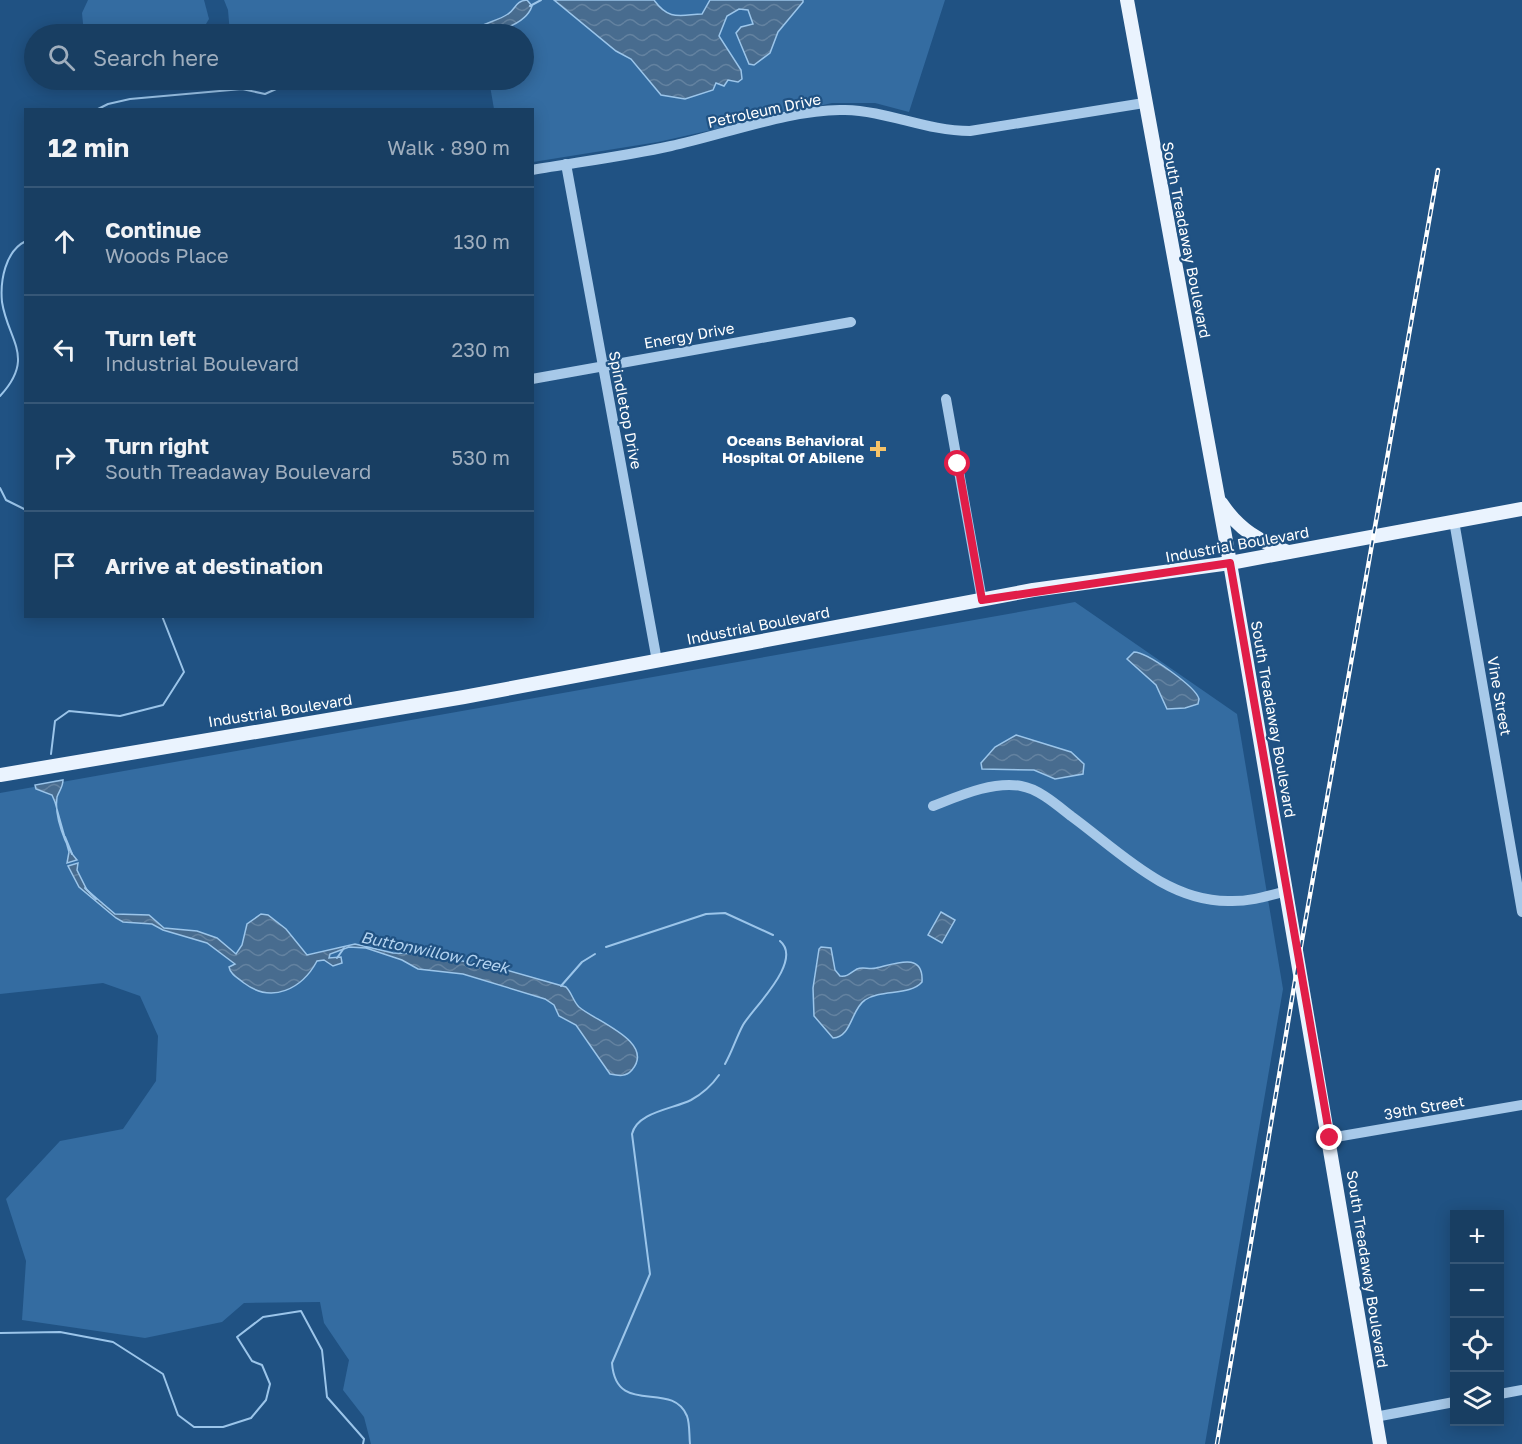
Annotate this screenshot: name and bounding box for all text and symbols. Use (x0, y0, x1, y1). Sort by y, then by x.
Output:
search box (24, 24, 534, 90)
icon: search (45, 41, 78, 74)
text: Search here (93, 44, 219, 71)
street label: Petroleum Drive (706, 89, 823, 131)
text: 12 min (48, 132, 129, 163)
text: Walk · 890 m (387, 135, 510, 159)
street label: South Treadaway Boulevard (1159, 140, 1215, 340)
text: Continue (105, 216, 201, 243)
icon: ahead (48, 225, 81, 258)
text: 130 m (454, 229, 510, 253)
text: Woods Place (105, 243, 229, 267)
street label: Energy Drive (642, 318, 736, 352)
text: Turn left (105, 324, 196, 351)
icon: left (48, 333, 81, 366)
text: 230 m (452, 337, 510, 361)
street label: Spindletop Drive (606, 349, 646, 471)
text: Industrial Boulevard (105, 351, 299, 375)
place label: Oceans Behavioral Hospital Of Abilene (722, 431, 864, 466)
text: Turn right (105, 432, 209, 459)
marker: Oceans Behavioral Hospital Of Abilene (869, 440, 887, 458)
icon: right (48, 441, 81, 474)
text: 530 m (452, 445, 510, 469)
route start (944, 450, 970, 476)
text: South Treadaway Boulevard (105, 459, 371, 483)
street label: Industrial Boulevard (1164, 522, 1310, 566)
icon: arrive (48, 549, 81, 582)
text: Arrive at destination (105, 552, 323, 579)
street label: Industrial Boulevard (685, 602, 831, 648)
street label: South Treadaway Boulevard (1248, 619, 1300, 819)
street label: Vine Street (1484, 655, 1516, 737)
street label: Industrial Boulevard (207, 690, 353, 730)
water label: Buttonwillow Creek (359, 927, 513, 978)
street label: 39th Street (1382, 1091, 1466, 1123)
route end (1316, 1124, 1342, 1150)
street label: South Treadaway Boulevard (1343, 1169, 1393, 1369)
map controls (1450, 1210, 1504, 1426)
button: + (1450, 1210, 1504, 1264)
button: − (1450, 1264, 1504, 1318)
button: locate (1450, 1318, 1504, 1372)
button: layers (1450, 1372, 1504, 1426)

